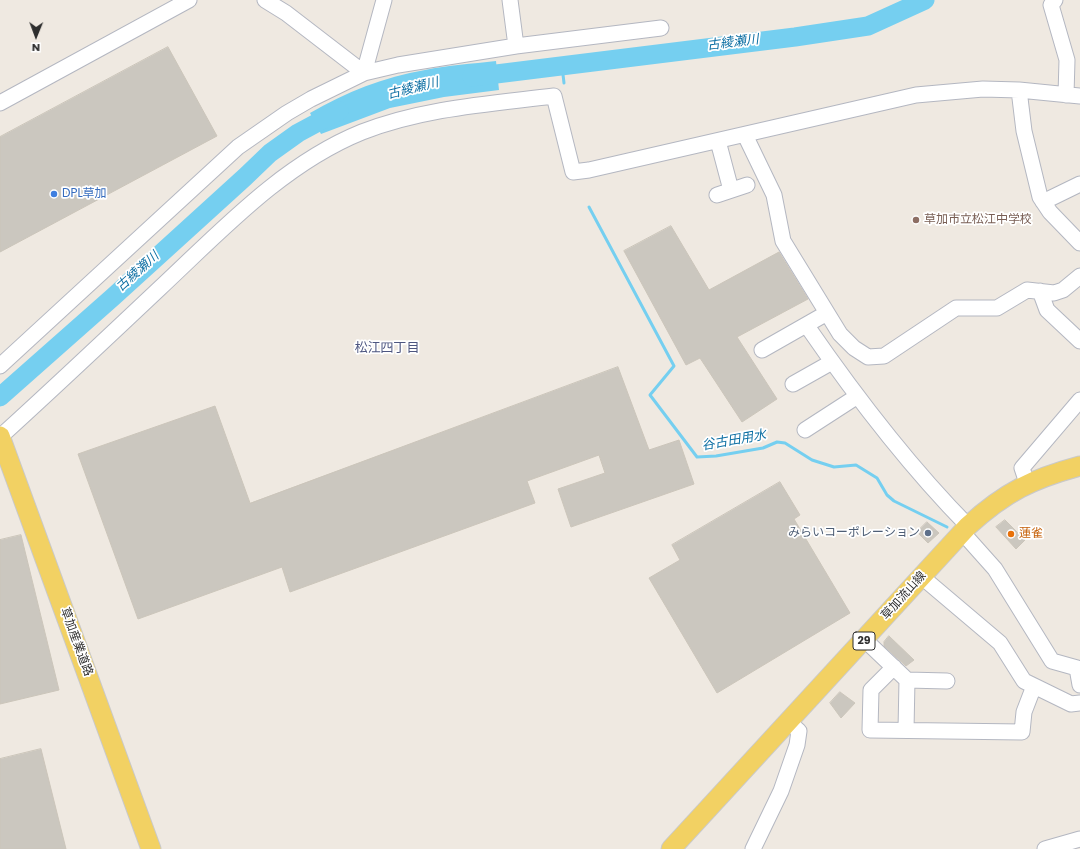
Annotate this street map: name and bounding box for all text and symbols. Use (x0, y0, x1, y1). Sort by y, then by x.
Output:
north arrow (16, 16, 56, 56)
water label: 古綾瀬川 (706, 32, 760, 54)
text: N (32, 40, 40, 56)
water label: 古綾瀬川 (386, 75, 440, 103)
place label: DPL草加 (62, 187, 107, 201)
marker: DPL草加 (49, 189, 59, 199)
place label: 草加市立松江中学校 (924, 213, 1032, 227)
marker: 草加市立松江中学校 (911, 215, 921, 225)
water label: 古綾瀬川 (113, 249, 163, 295)
district label: 松江四丁目 (355, 341, 419, 357)
water label: 谷古田用水 (701, 428, 767, 454)
place label: みらいコーポレーション (788, 526, 920, 540)
place label: 蓮雀 (1019, 527, 1043, 541)
marker: みらいコーポレーション (923, 528, 933, 538)
marker: 蓮雀 (1006, 529, 1016, 539)
street label: 草加流山線 (879, 569, 929, 623)
street label: 草加産業道路 (57, 606, 95, 678)
road number: 29 (853, 632, 875, 650)

